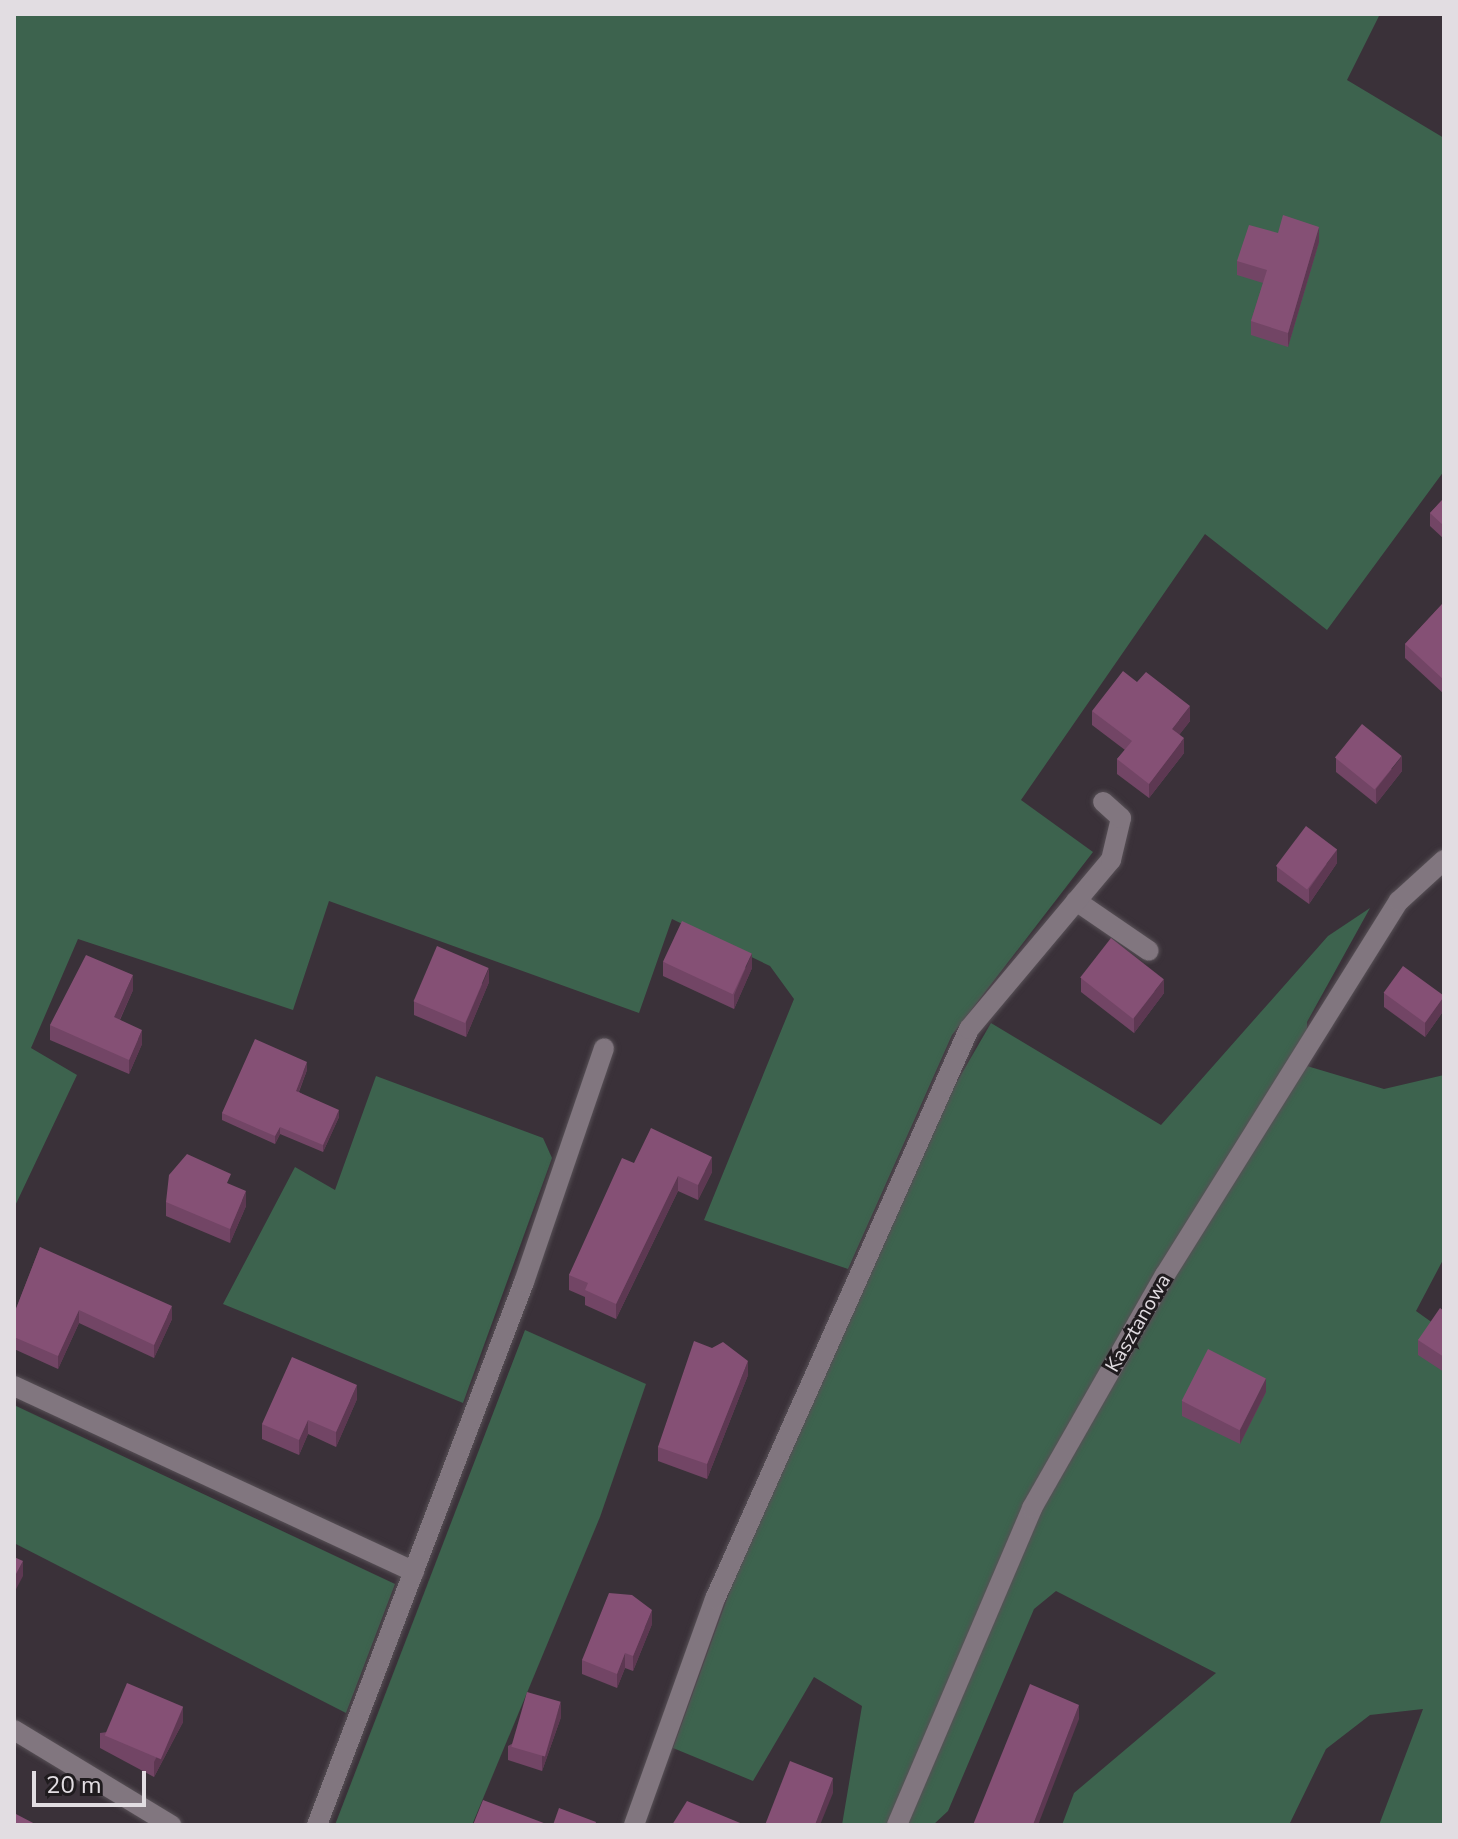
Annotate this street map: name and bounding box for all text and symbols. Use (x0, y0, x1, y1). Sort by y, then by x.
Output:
street label: Kasztanowa (1100, 1270, 1176, 1376)
scale bar (36, 1755, 150, 1805)
text: 20 m (46, 1769, 102, 1801)

